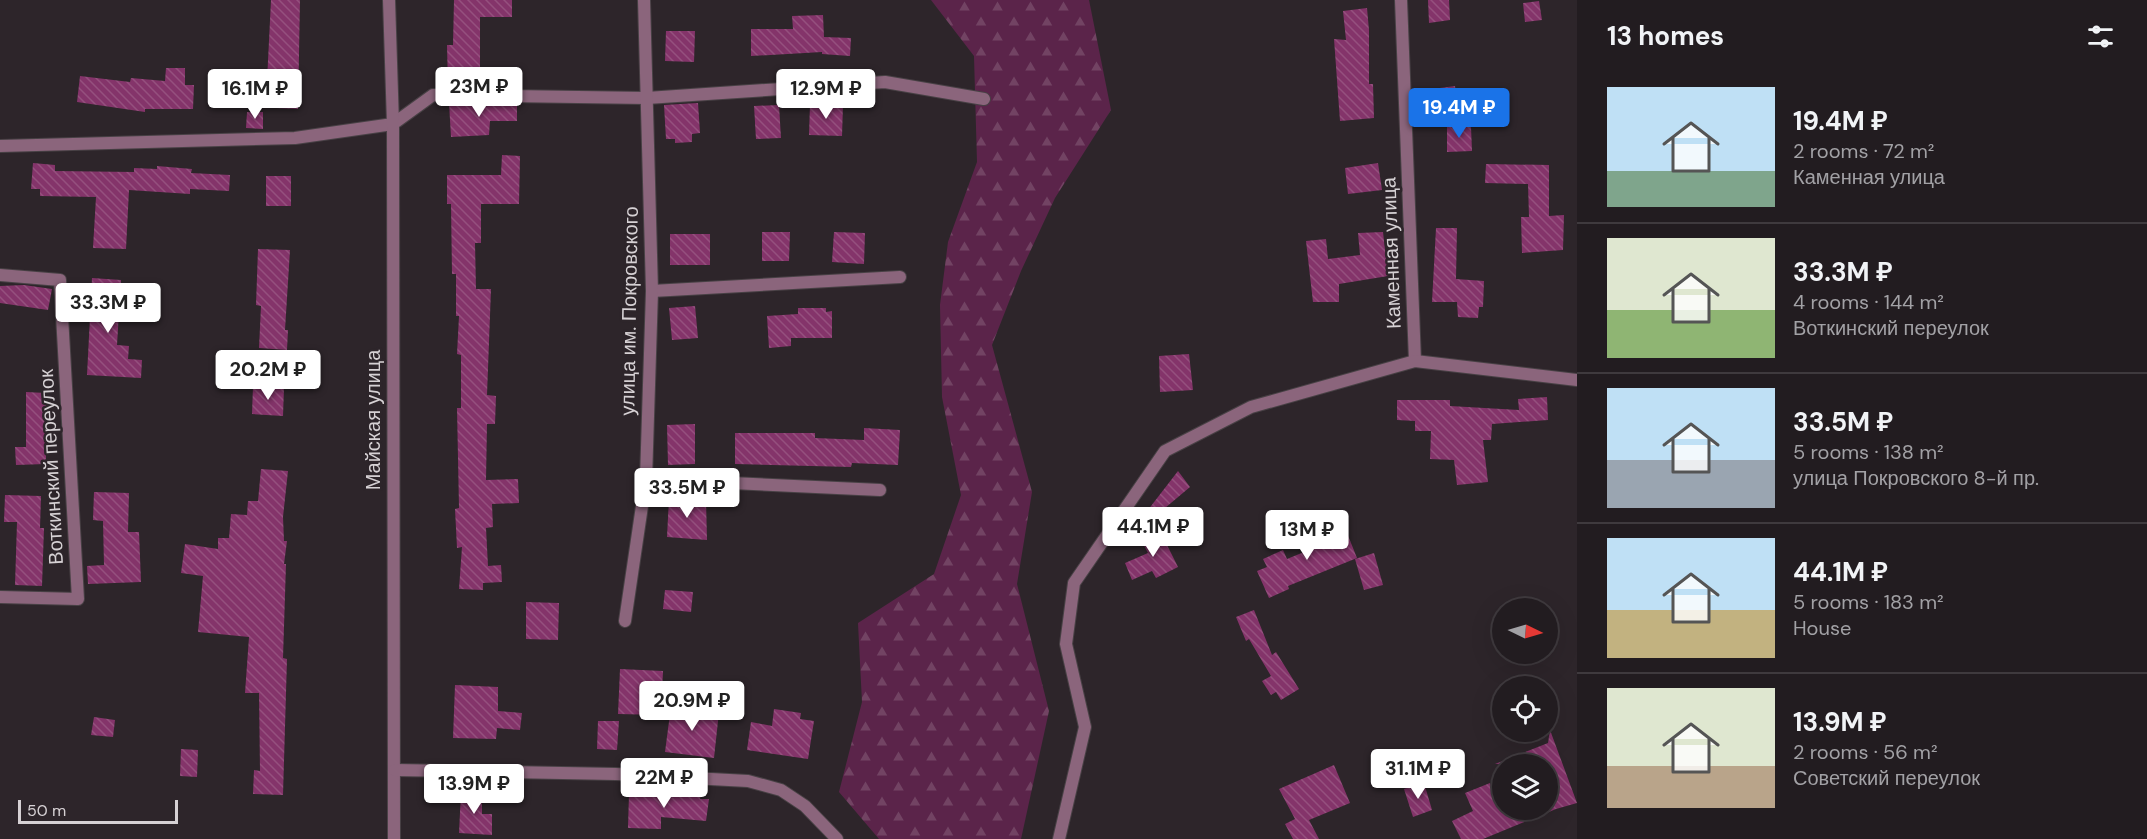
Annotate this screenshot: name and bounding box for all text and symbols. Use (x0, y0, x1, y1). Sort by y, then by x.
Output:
text: 13 homes (1607, 19, 1724, 53)
icon: filters (2084, 20, 2117, 53)
pin: 23M ₽ (437, 67, 521, 118)
pin: 16.1M ₽ (200, 69, 310, 120)
pin: 12.9M ₽ (771, 69, 881, 120)
text: 23M ₽ (449, 73, 509, 99)
text: 16.1M ₽ (222, 75, 288, 101)
text: 12.9M ₽ (790, 75, 862, 101)
pin: 19.4M ₽ (1404, 88, 1514, 139)
text: 19.4M ₽ (1423, 94, 1495, 120)
text: 19.4M ₽ (1793, 104, 1888, 138)
icon: home (1655, 111, 1727, 183)
text: 2 rooms · 72 m² (1793, 138, 1934, 164)
text: Каменная улица (1793, 164, 1945, 190)
street label: Каменная улица (1375, 176, 1407, 329)
street label: улица им. Покровского (614, 206, 644, 416)
text: 33.3M ₽ (1793, 255, 1893, 289)
icon: home (1655, 262, 1727, 334)
pin: 33.3M ₽ (53, 283, 163, 334)
text: 33.3M ₽ (70, 289, 146, 315)
text: 4 rooms · 144 m² (1793, 289, 1944, 315)
text: Воткинский переулок (1793, 315, 1989, 341)
street label: Майская улица (360, 349, 386, 490)
pin: 20.2M ₽ (213, 350, 323, 401)
text: 20.2M ₽ (230, 356, 306, 382)
street label: Воткинский переулок (33, 368, 69, 565)
text: 33.5M ₽ (1793, 405, 1893, 439)
icon: home (1655, 412, 1727, 484)
text: 5 rooms · 138 m² (1793, 439, 1944, 465)
text: улица Покровского 8-й пр. (1793, 465, 2039, 491)
pin: 33.5M ₽ (632, 468, 742, 519)
text: 33.5M ₽ (648, 474, 726, 500)
pin: 44.1M ₽ (1098, 507, 1208, 558)
pin: 13M ₽ (1265, 510, 1349, 561)
text: 44.1M ₽ (1116, 513, 1190, 539)
text: 13M ₽ (1280, 516, 1334, 542)
text: 44.1M ₽ (1793, 555, 1888, 589)
icon: home (1655, 562, 1727, 634)
text: 5 rooms · 183 m² (1793, 589, 1944, 615)
north arrow (1492, 598, 1558, 664)
map controls (1492, 598, 1558, 820)
text: House (1793, 615, 1851, 641)
button: locate (1492, 676, 1558, 742)
pin: 20.9M ₽ (637, 681, 747, 732)
text: 20.9M ₽ (653, 687, 731, 713)
text: 13.9M ₽ (1793, 705, 1887, 739)
icon: home (1655, 712, 1727, 784)
text: 2 rooms · 56 m² (1793, 739, 1938, 765)
pin: 31.1M ₽ (1363, 749, 1473, 800)
button: layers (1492, 754, 1558, 820)
text: 31.1M ₽ (1385, 755, 1451, 781)
pin: 22M ₽ (622, 758, 706, 809)
pin: 13.9M ₽ (419, 764, 529, 815)
text: 22M ₽ (635, 764, 693, 790)
text: Советский переулок (1793, 765, 1980, 791)
text: 13.9M ₽ (438, 770, 510, 796)
scale bar (18, 797, 178, 824)
text: 50 m (27, 800, 66, 821)

